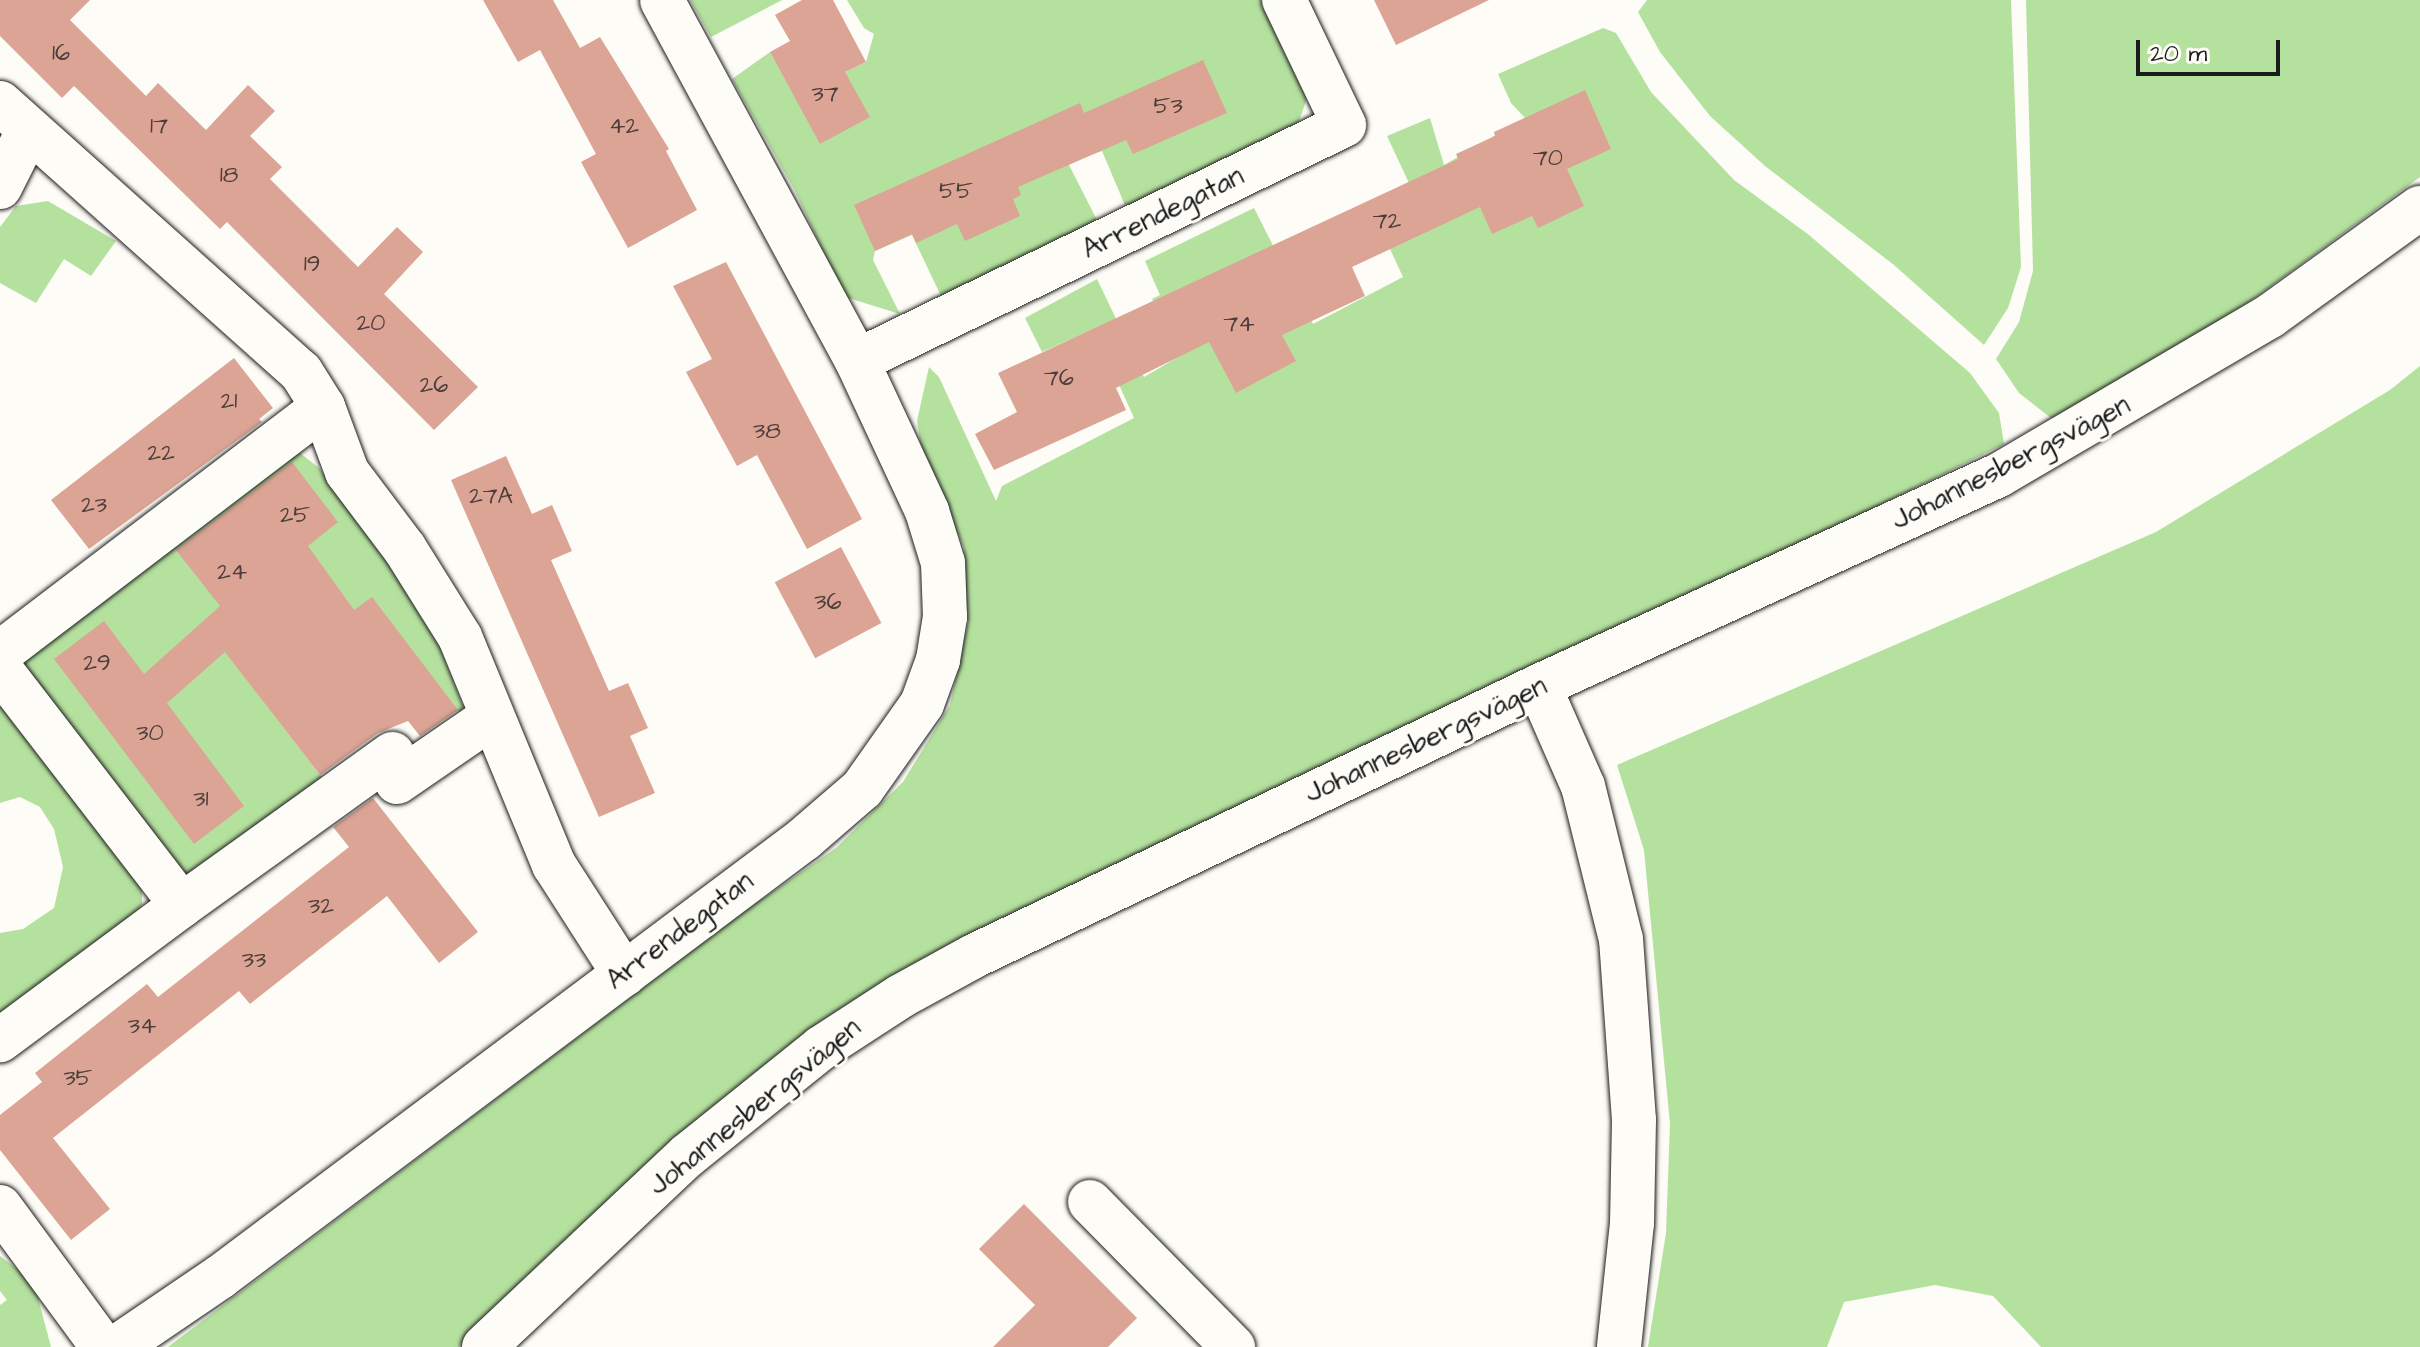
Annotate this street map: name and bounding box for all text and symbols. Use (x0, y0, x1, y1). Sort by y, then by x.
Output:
scale bar (2140, 24, 2284, 74)
text: 20 m (2150, 37, 2207, 71)
house number: 16 (52, 40, 70, 68)
house number: 37 (812, 81, 838, 109)
house number: 53 (1153, 93, 1183, 121)
house number: 17 (150, 113, 168, 141)
house number: 42 (609, 113, 639, 141)
house number: 70 (1533, 145, 1563, 173)
street label: Arrendegatan (1077, 159, 1249, 267)
house number: 18 (220, 162, 238, 190)
house number: 55 (939, 178, 973, 206)
house number: 72 (1373, 208, 1401, 236)
house number: 19 (304, 251, 320, 279)
house number: 20 (357, 310, 385, 338)
house number: 74 (1223, 311, 1255, 339)
house number: 76 (1044, 365, 1074, 393)
house number: 26 (420, 372, 448, 400)
house number: 21 (221, 388, 237, 416)
street label: Johannesbergsvägen (1886, 388, 2136, 538)
house number: 38 (753, 418, 781, 446)
house number: 22 (147, 440, 175, 468)
house number: 27A (469, 483, 513, 511)
house number: 23 (81, 492, 107, 520)
house number: 25 (280, 502, 310, 530)
house number: 24 (217, 559, 247, 587)
house number: 36 (814, 589, 842, 617)
house number: 29 (83, 650, 111, 678)
street label: Johannesbergsvägen (1300, 669, 1552, 811)
house number: 30 (136, 720, 164, 748)
house number: 31 (193, 786, 209, 814)
street label: Arrendegatan (600, 865, 760, 997)
house number: 32 (308, 893, 334, 921)
house number: 33 (242, 947, 266, 975)
street label: Johannesbergsvägen (642, 1011, 868, 1203)
house number: 34 (128, 1013, 156, 1041)
house number: 35 (63, 1065, 93, 1093)

